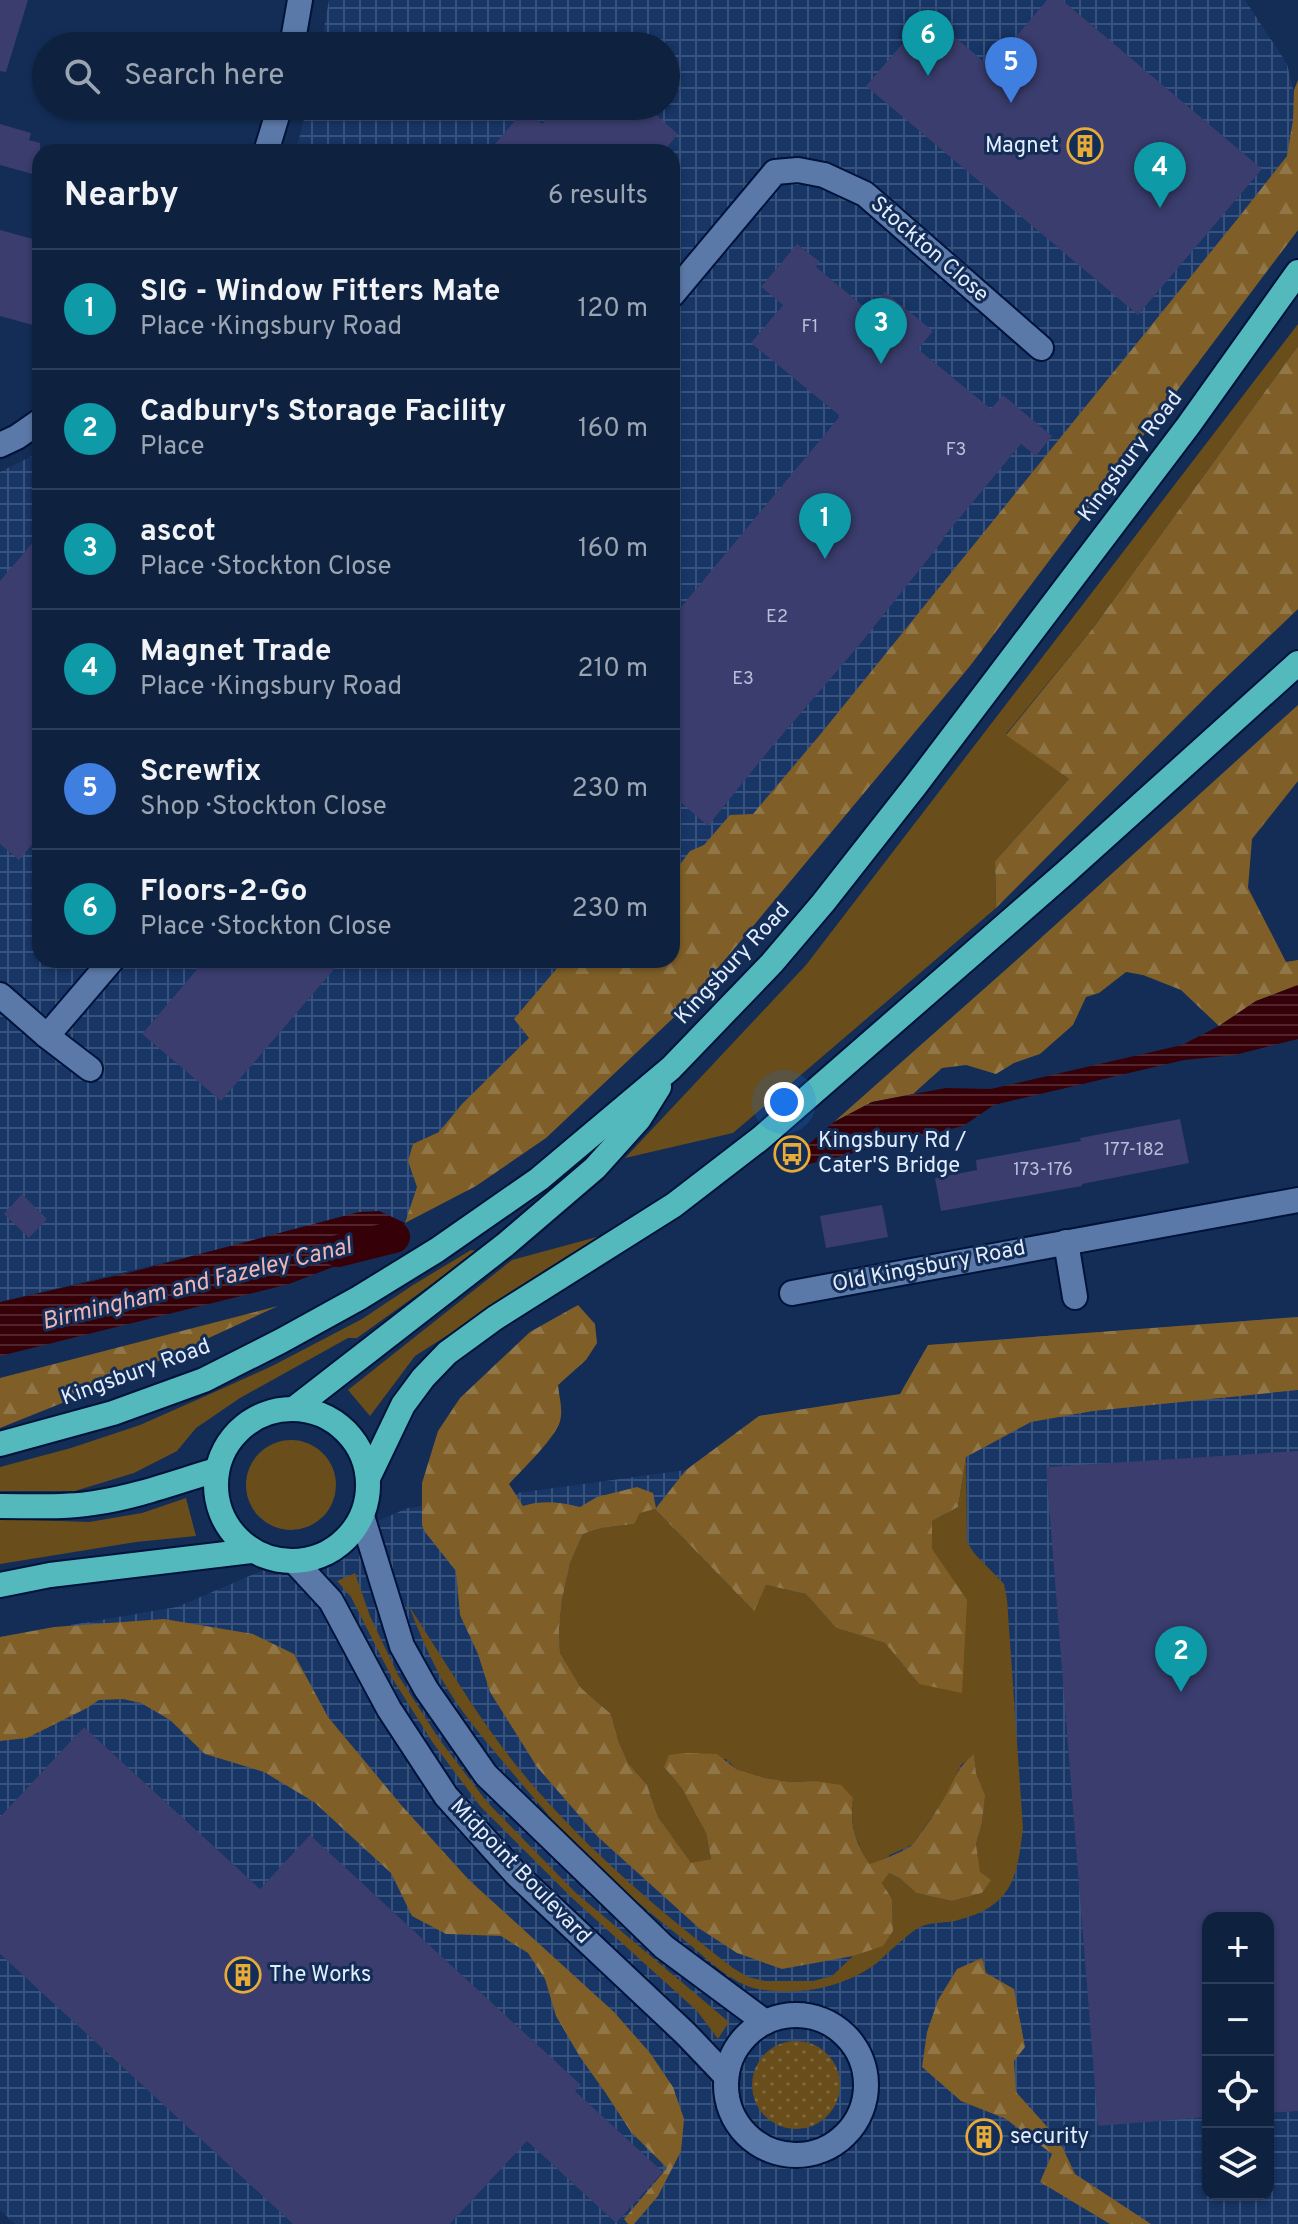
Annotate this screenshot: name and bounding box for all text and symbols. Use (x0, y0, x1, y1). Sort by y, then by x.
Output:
pin: 6 (902, 10, 954, 76)
search box (32, 32, 680, 120)
pin: 5 (985, 37, 1037, 103)
icon: search (60, 54, 104, 98)
text: Search here (124, 58, 284, 95)
building icon: Magnet (1066, 127, 1104, 165)
place label: Magnet (985, 133, 1059, 160)
pin: 4 (1134, 142, 1186, 208)
text: Nearby (64, 175, 179, 218)
text: 6 results (548, 180, 648, 213)
street label: Stockton Close (864, 191, 994, 309)
text: SIG - Window Fitters Mate (140, 274, 501, 311)
text: 1 (85, 293, 95, 326)
text: 120 m (578, 293, 648, 326)
pin: 3 (855, 298, 907, 364)
text: Place · Kingsbury Road (140, 311, 402, 344)
house number: F1 (802, 316, 818, 339)
street label: Kingsbury Road (1073, 386, 1189, 528)
text: Cadbury's Storage Facility (140, 394, 506, 431)
text: 2 (82, 413, 98, 446)
text: 160 m (578, 413, 648, 446)
text: Place (140, 431, 204, 464)
house number: F3 (946, 439, 966, 462)
pin: 1 (799, 493, 851, 559)
text: ascot (140, 514, 216, 551)
text: 3 (82, 533, 98, 566)
text: 160 m (578, 533, 648, 566)
text: Place · Stockton Close (140, 551, 392, 584)
house number: E2 (766, 606, 788, 629)
text: Magnet Trade (140, 634, 331, 671)
text: 4 (82, 653, 98, 686)
text: 210 m (578, 653, 648, 686)
house number: E3 (732, 668, 754, 691)
text: Place · Kingsbury Road (140, 671, 402, 704)
text: Screwfix (140, 754, 261, 791)
text: 5 (82, 773, 98, 806)
text: 230 m (572, 773, 648, 806)
text: Shop · Stockton Close (140, 791, 387, 824)
text: Floors-2-Go (140, 874, 308, 911)
text: 6 (82, 893, 98, 926)
text: 230 m (572, 893, 648, 926)
street label: Kingsbury Road (670, 897, 796, 1031)
text: Place · Stockton Close (140, 911, 392, 944)
your location (764, 1082, 804, 1122)
place label: Kingsbury Rd / Cater'S Bridge (818, 1128, 967, 1180)
bus stop icon: Kingsbury Rd / Cater'S Bridge (773, 1135, 811, 1173)
house number: 177-182 (1104, 1139, 1164, 1162)
house number: 173-176 (1013, 1159, 1073, 1182)
water label: Birmingham and Fazeley Canal (39, 1232, 357, 1338)
street label: Old Kingsbury Road (830, 1235, 1028, 1299)
street label: Kingsbury Road (58, 1333, 214, 1413)
pin: 2 (1155, 1626, 1207, 1692)
street label: Midpoint Boulevard (444, 1794, 596, 1950)
map controls (1202, 1912, 1274, 2200)
button: + (1202, 1912, 1274, 1984)
building icon: The Works (224, 1956, 262, 1994)
place label: The Works (269, 1962, 371, 1989)
button: − (1202, 1984, 1274, 2056)
button: locate (1202, 2056, 1274, 2128)
building icon: security (965, 2118, 1003, 2156)
place label: security (1010, 2124, 1089, 2151)
button: layers (1202, 2128, 1274, 2200)

